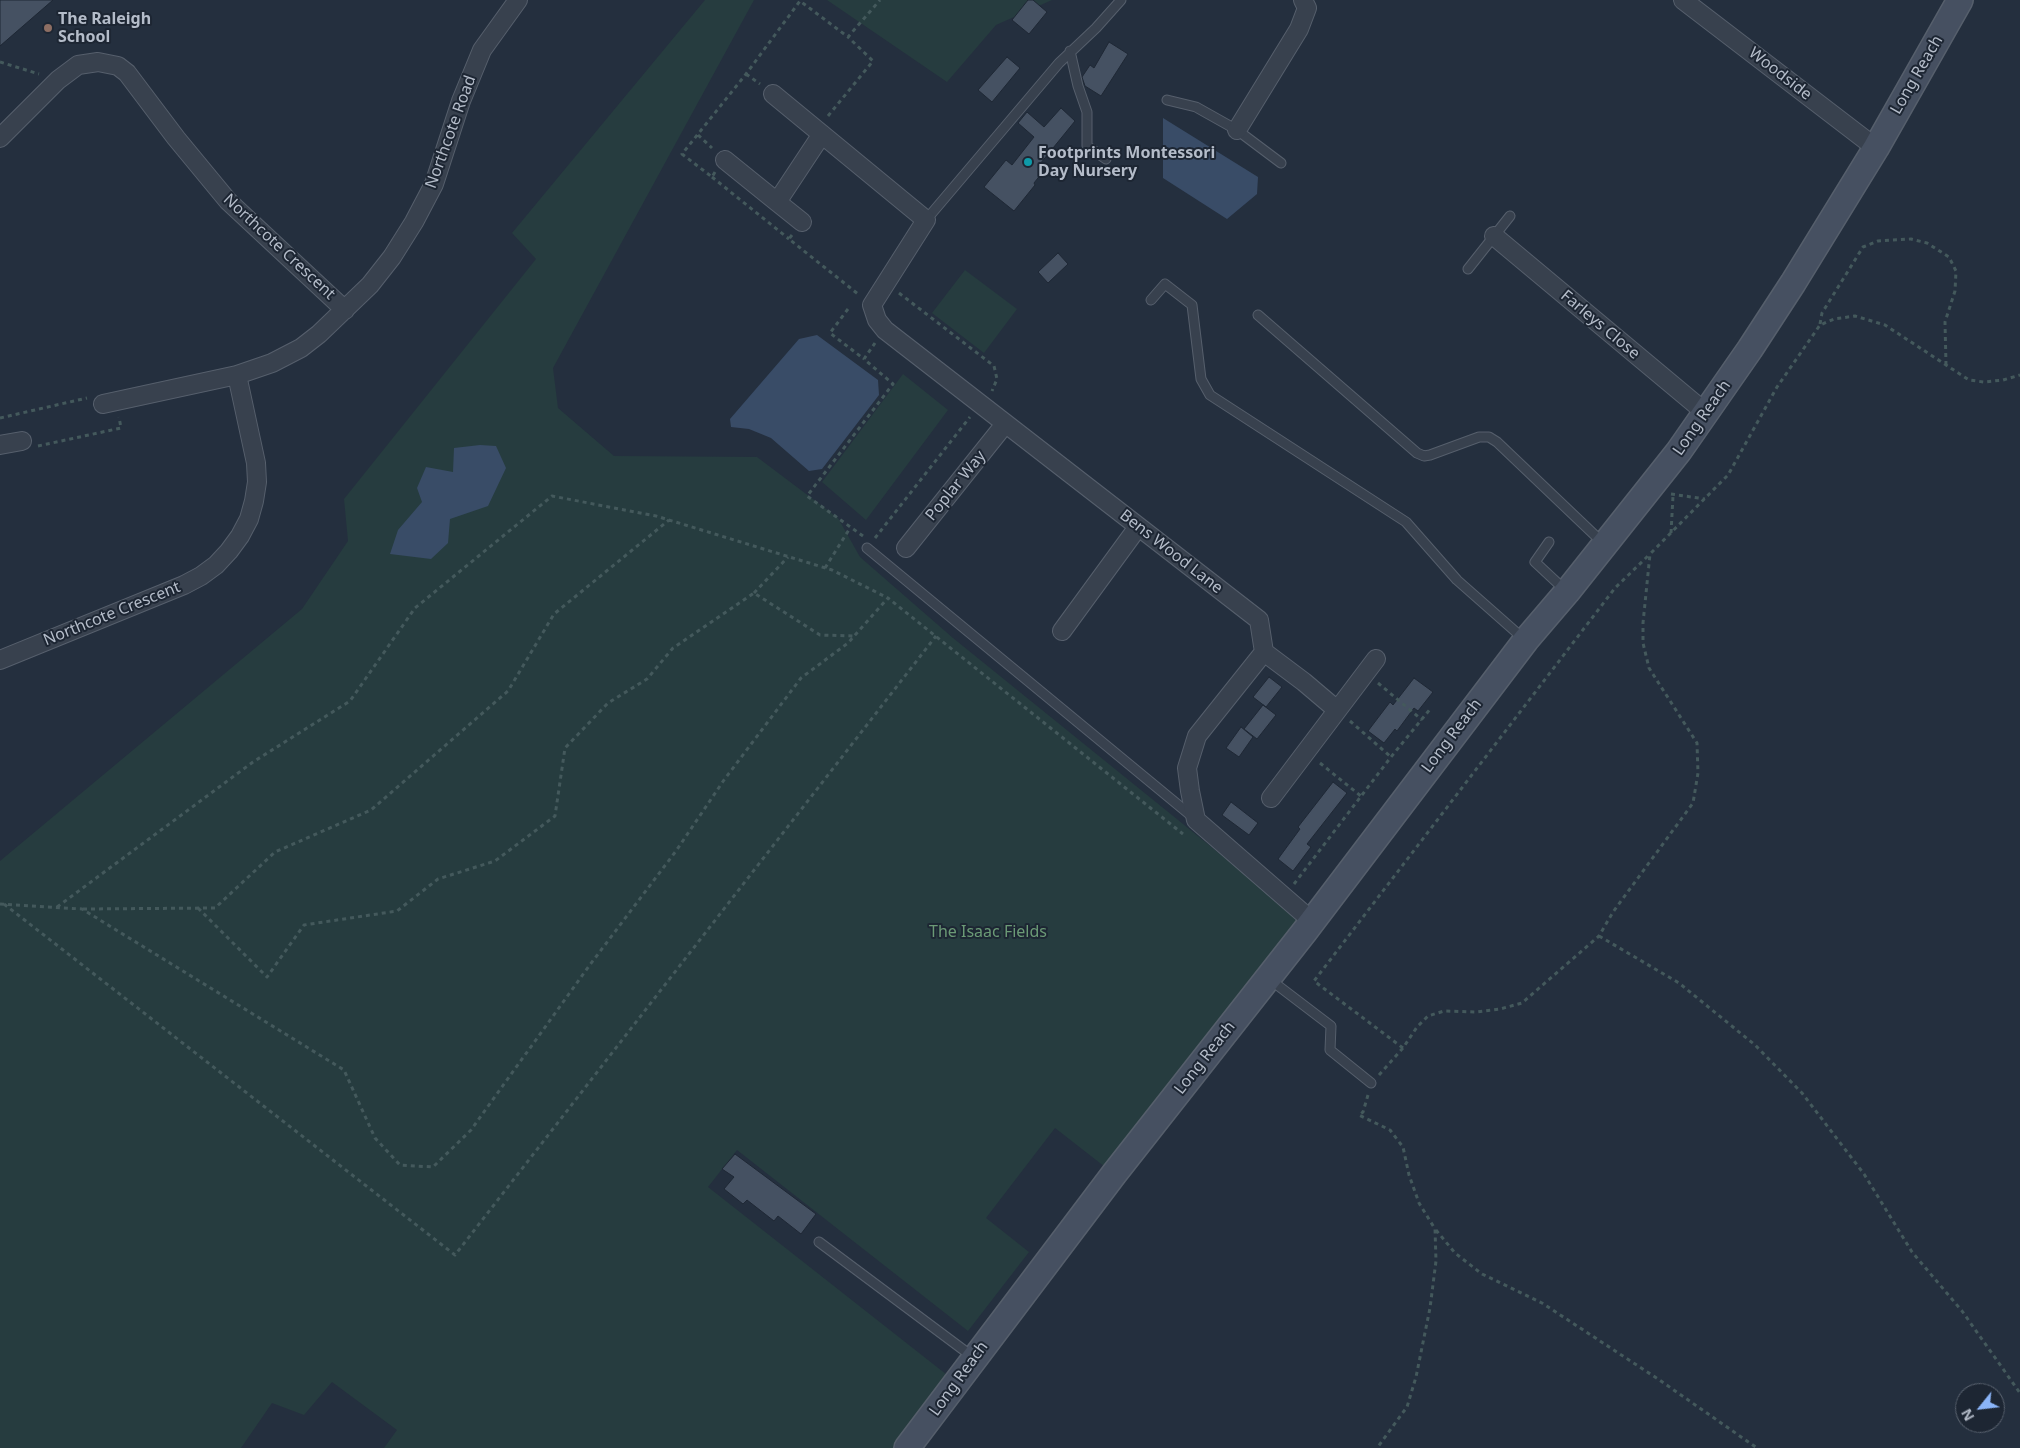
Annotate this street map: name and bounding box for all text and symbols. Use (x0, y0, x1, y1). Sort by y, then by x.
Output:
place label: The Raleigh School (58, 9, 151, 47)
marker: The Raleigh School (42, 22, 54, 34)
street label: Long Reach (1887, 32, 1947, 118)
street label: Woodside (1745, 44, 1815, 104)
street label: Northcote Road (422, 73, 480, 191)
place label: Footprints Montessori Day Nursery (1038, 143, 1215, 181)
marker: Footprints Montessori Day Nursery (1022, 156, 1034, 168)
street label: Northcote Crescent (219, 190, 339, 304)
street label: Farleys Close (1557, 286, 1643, 364)
street label: Long Reach (1669, 377, 1735, 459)
street label: Poplar Way (922, 447, 990, 525)
street label: Bens Wood Lane (1116, 506, 1226, 598)
street label: Northcote Crescent (41, 578, 183, 650)
street label: Long Reach (1418, 695, 1486, 777)
park label: The Isaac Fields (929, 922, 1047, 942)
street label: Long Reach (1171, 1018, 1239, 1098)
street label: Long Reach (926, 1338, 992, 1420)
north arrow (1955, 1383, 2005, 1433)
text: N (1956, 1405, 1978, 1425)

